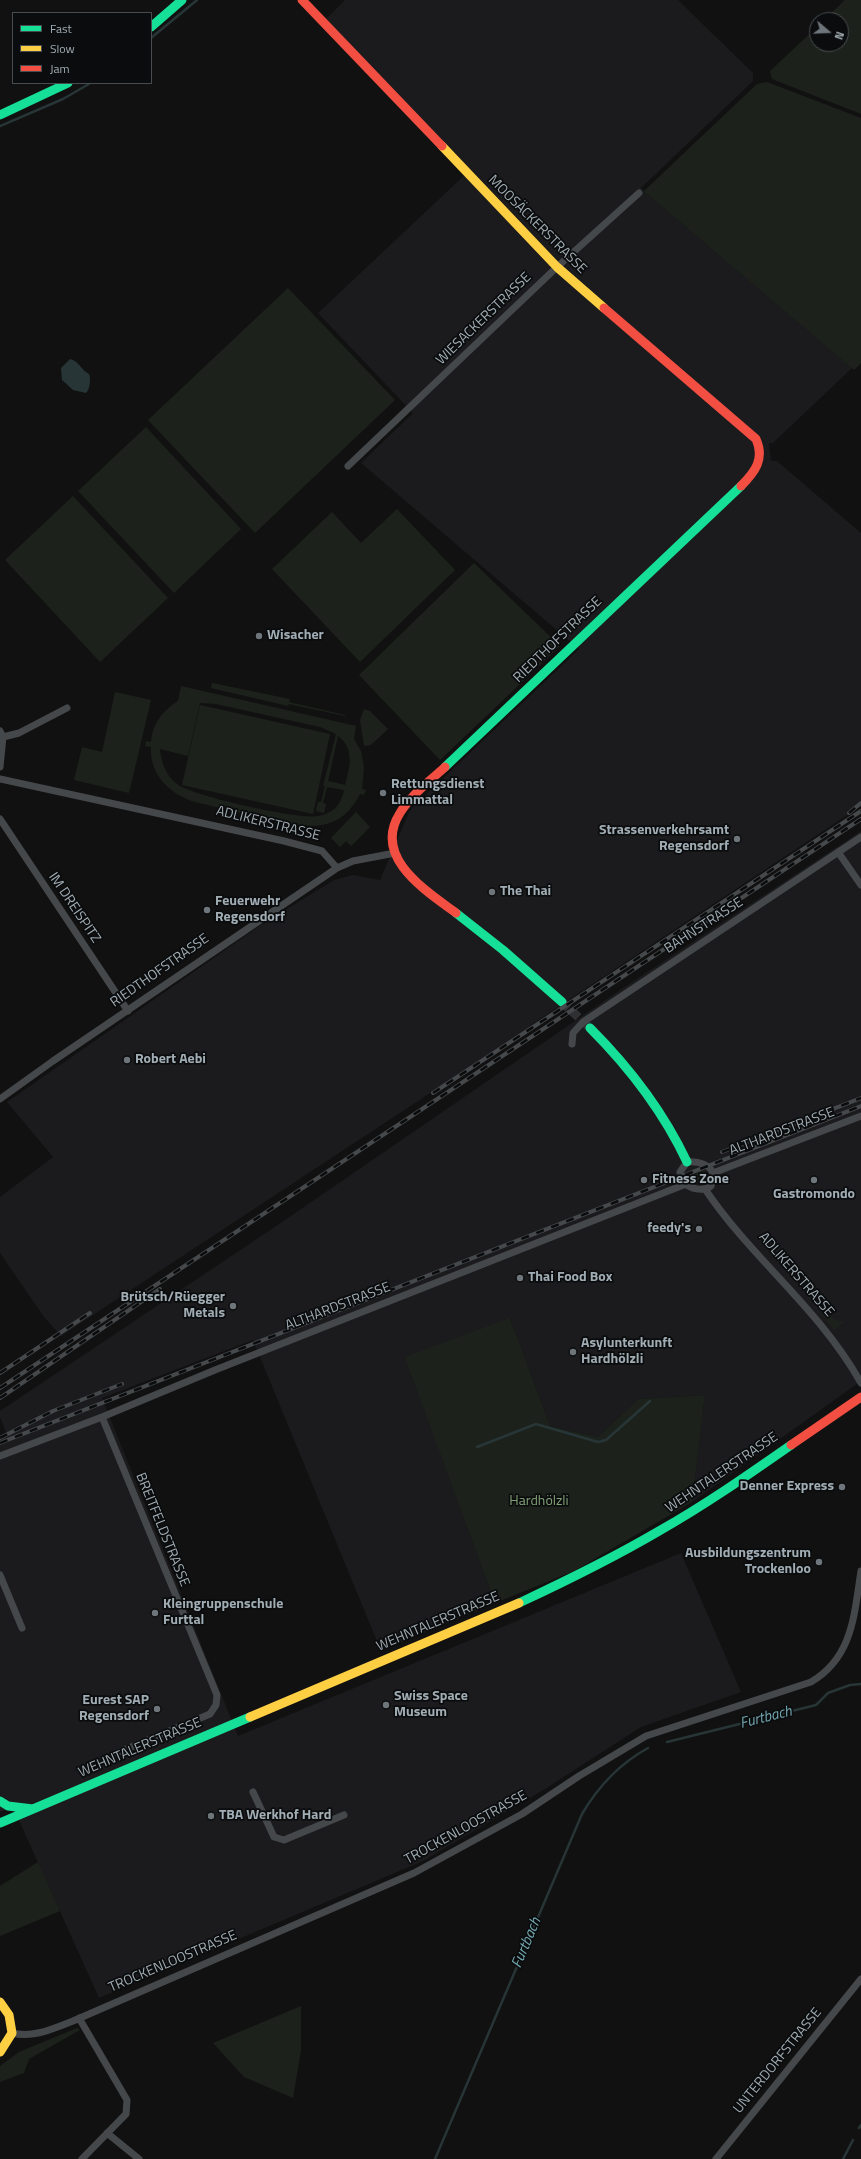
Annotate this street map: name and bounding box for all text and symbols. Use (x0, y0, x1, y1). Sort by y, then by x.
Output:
legend (12, 12, 152, 84)
north arrow (809, 12, 849, 52)
text: Fast (50, 19, 72, 38)
text: N (831, 29, 848, 42)
text: Slow (50, 39, 75, 58)
text: Jam (50, 59, 70, 78)
street label: MOOSÄCKERSTRASSE (484, 172, 590, 278)
street label: WIESACKERSTRASSE (433, 269, 535, 369)
street label: RIEDTHOFSTRASSE (510, 594, 606, 686)
place label: Wisacher (267, 628, 324, 644)
marker: Wisacher (254, 631, 264, 641)
place label: Rettungsdienst Limmattal (391, 777, 484, 810)
marker: Rettungsdienst Limmattal (378, 788, 388, 798)
street label: ADLIKERSTRASSE (214, 803, 322, 845)
place label: Strassenverkehrsamt Regensdorf (599, 823, 729, 856)
marker: Strassenverkehrsamt Regensdorf (732, 834, 742, 844)
street label: IM DREISPITZ (44, 870, 104, 946)
place label: The Thai (500, 884, 551, 900)
marker: The Thai (487, 887, 497, 897)
place label: Feuerwehr Regensdorf (215, 894, 285, 926)
street label: BAHNSTRASSE (662, 894, 746, 958)
marker: Feuerwehr Regensdorf (202, 905, 212, 915)
street label: RIEDTHOFSTRASSE (107, 931, 213, 1011)
place label: Robert Aebi (135, 1052, 206, 1068)
marker: Robert Aebi (122, 1055, 132, 1065)
street label: ALTHARDSTRASSE (727, 1104, 837, 1160)
place label: Fitness Zone (652, 1172, 729, 1188)
marker: Fitness Zone (639, 1175, 649, 1185)
marker: Gastromondo (809, 1175, 819, 1185)
place label: Gastromondo (773, 1187, 855, 1203)
place label: feedy's (647, 1221, 691, 1237)
marker: feedy's (694, 1224, 704, 1234)
street label: ADLIKERSTRASSE (755, 1229, 837, 1321)
place label: Thai Food Box (528, 1270, 612, 1286)
marker: Thai Food Box (515, 1273, 525, 1283)
street label: ALTHARDSTRASSE (283, 1279, 393, 1335)
place label: Brütsch/Rüegger Metals (120, 1290, 225, 1322)
marker: Brütsch/Rüegger Metals (228, 1301, 238, 1311)
place label: Asylunterkunft Hardhölzli (581, 1336, 672, 1368)
marker: Asylunterkunft Hardhölzli (568, 1347, 578, 1357)
street label: WEHNTALERSTRASSE (663, 1429, 781, 1517)
street label: BREITFELDSTRASSE (131, 1471, 193, 1589)
place label: Denner Express (739, 1479, 834, 1495)
marker: Denner Express (837, 1482, 847, 1492)
park label: Hardhölzli (509, 1494, 569, 1510)
place label: Ausbildungszentrum Trockenloo (685, 1546, 811, 1578)
marker: Ausbildungszentrum Trockenloo (814, 1557, 824, 1567)
street label: WEHNTALERSTRASSE (374, 1589, 502, 1655)
place label: Kleingruppenschule Furttal (163, 1597, 283, 1630)
marker: Kleingruppenschule Furttal (150, 1608, 160, 1618)
place label: Swiss Space Museum (394, 1689, 468, 1722)
place label: Eurest SAP Regensdorf (79, 1693, 149, 1726)
marker: Swiss Space Museum (381, 1700, 391, 1710)
water label: Furtbach (738, 1703, 794, 1733)
marker: Eurest SAP Regensdorf (152, 1704, 162, 1714)
street label: WEHNTALERSTRASSE (76, 1715, 204, 1781)
street label: TROCKENLOOSTRASSE (402, 1787, 530, 1869)
place label: TBA Werkhof Hard (219, 1808, 331, 1824)
marker: TBA Werkhof Hard (206, 1811, 216, 1821)
water label: Furtbach (508, 1915, 546, 1971)
street label: TROCKENLOOSTRASSE (106, 1927, 240, 1997)
street label: UNTERDORFSTRASSE (730, 2005, 826, 2117)

